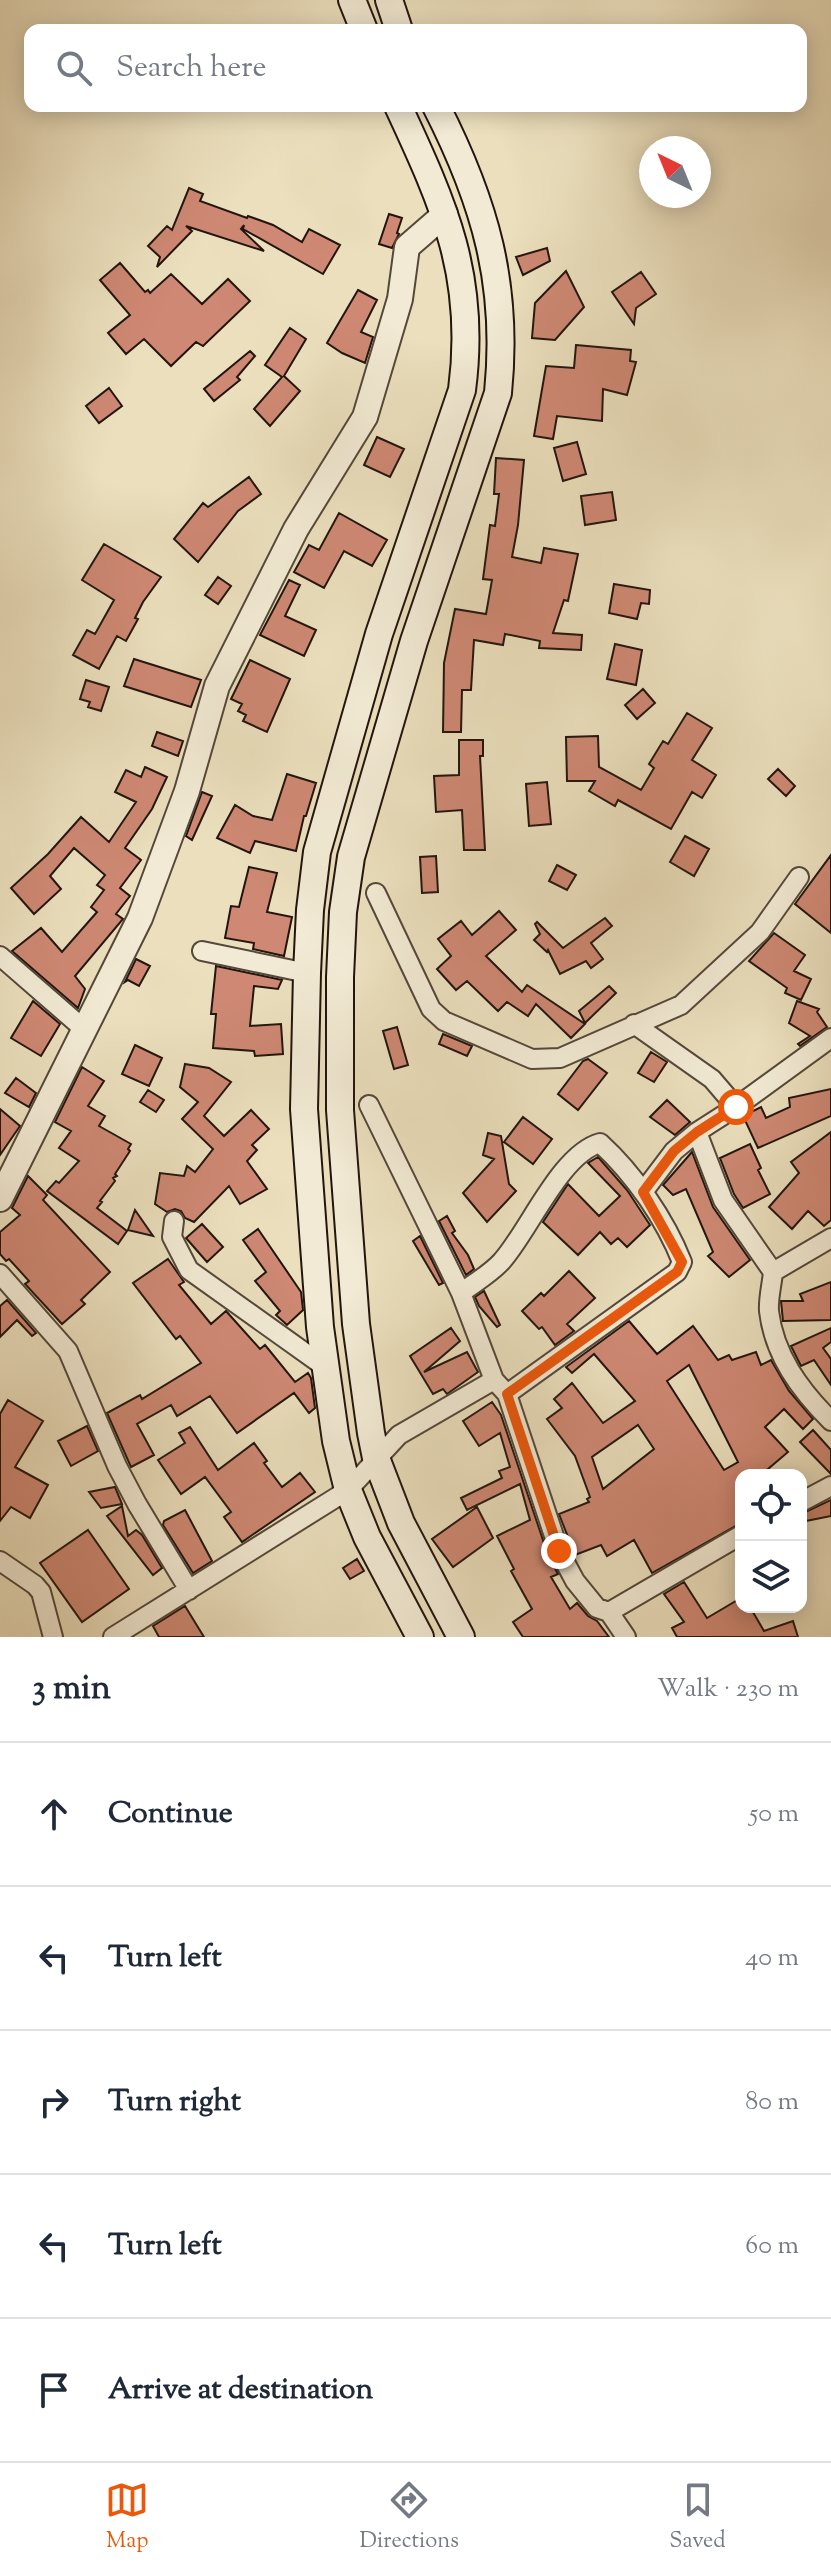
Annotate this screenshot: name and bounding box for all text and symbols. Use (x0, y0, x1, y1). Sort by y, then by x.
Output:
search box (24, 24, 807, 112)
icon: search (52, 46, 96, 90)
text: Search here (116, 47, 266, 90)
north arrow (639, 136, 711, 208)
route start (718, 1089, 754, 1125)
map controls (735, 1469, 807, 1613)
button: locate (735, 1469, 807, 1541)
route end (541, 1533, 577, 1569)
button: layers (735, 1541, 807, 1613)
text: 3 min (32, 1665, 111, 1714)
text: Walk · 230 m (657, 1671, 799, 1708)
icon: ahead (32, 1792, 76, 1836)
text: Continue (108, 1793, 233, 1836)
text: 50 m (749, 1796, 799, 1833)
icon: left (32, 1936, 76, 1980)
text: Turn left (108, 1937, 222, 1980)
text: 40 m (745, 1940, 799, 1977)
icon: right (32, 2080, 76, 2124)
text: Turn right (108, 2081, 241, 2124)
text: 80 m (745, 2084, 799, 2121)
icon: left (32, 2224, 76, 2268)
text: Turn left (108, 2225, 222, 2268)
text: 60 m (745, 2228, 799, 2265)
icon: arrive (32, 2368, 76, 2412)
text: Arrive at destination (108, 2369, 373, 2412)
tab: Map (105, 2478, 149, 2558)
tab: Directions (360, 2478, 459, 2558)
tab: Saved (669, 2478, 726, 2558)

